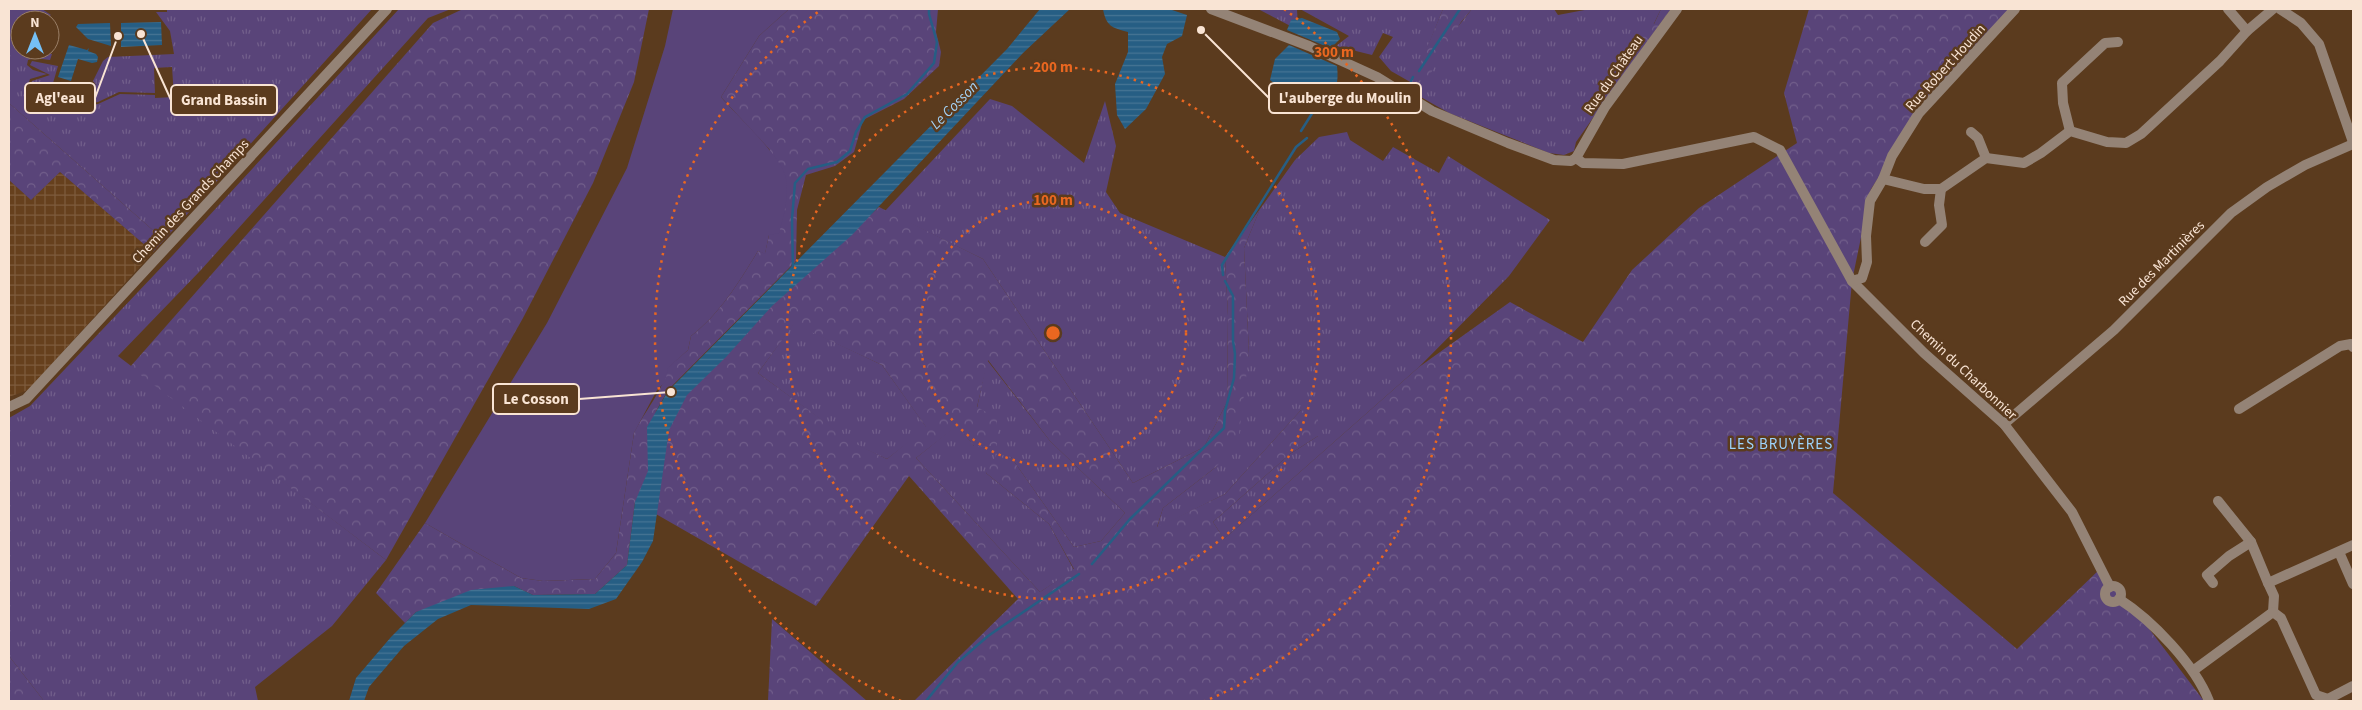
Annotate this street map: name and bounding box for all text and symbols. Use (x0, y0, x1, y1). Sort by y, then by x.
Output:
north arrow (10, 10, 60, 60)
text: N (30, 13, 40, 33)
street label: Rue Robert Houdin (1901, 20, 1990, 116)
street label: Rue du Château (1579, 31, 1648, 118)
text: 300 m (1314, 42, 1354, 63)
text: 200 m (1033, 57, 1073, 78)
water label: Le Cosson (926, 76, 983, 134)
callout: Agl'eau (25, 83, 95, 113)
callout: L'auberge du Moulin (1269, 83, 1421, 113)
callout: Grand Bassin (171, 85, 277, 115)
text: Agl'eau (34, 88, 85, 109)
text: L'auberge du Moulin (1279, 88, 1411, 109)
text: Grand Bassin (181, 90, 267, 111)
street label: Chemin des Grands Champs (128, 135, 254, 268)
text: 100 m (1033, 190, 1073, 211)
street label: Rue des Martinières (2114, 216, 2209, 311)
street label: Chemin du Charbonnier (1905, 315, 2021, 425)
centre of rings (1044, 324, 1062, 342)
callout: Le Cosson (493, 384, 579, 414)
text: Le Cosson (503, 389, 569, 410)
district label: LES BRUYÈRES (1729, 434, 1833, 455)

